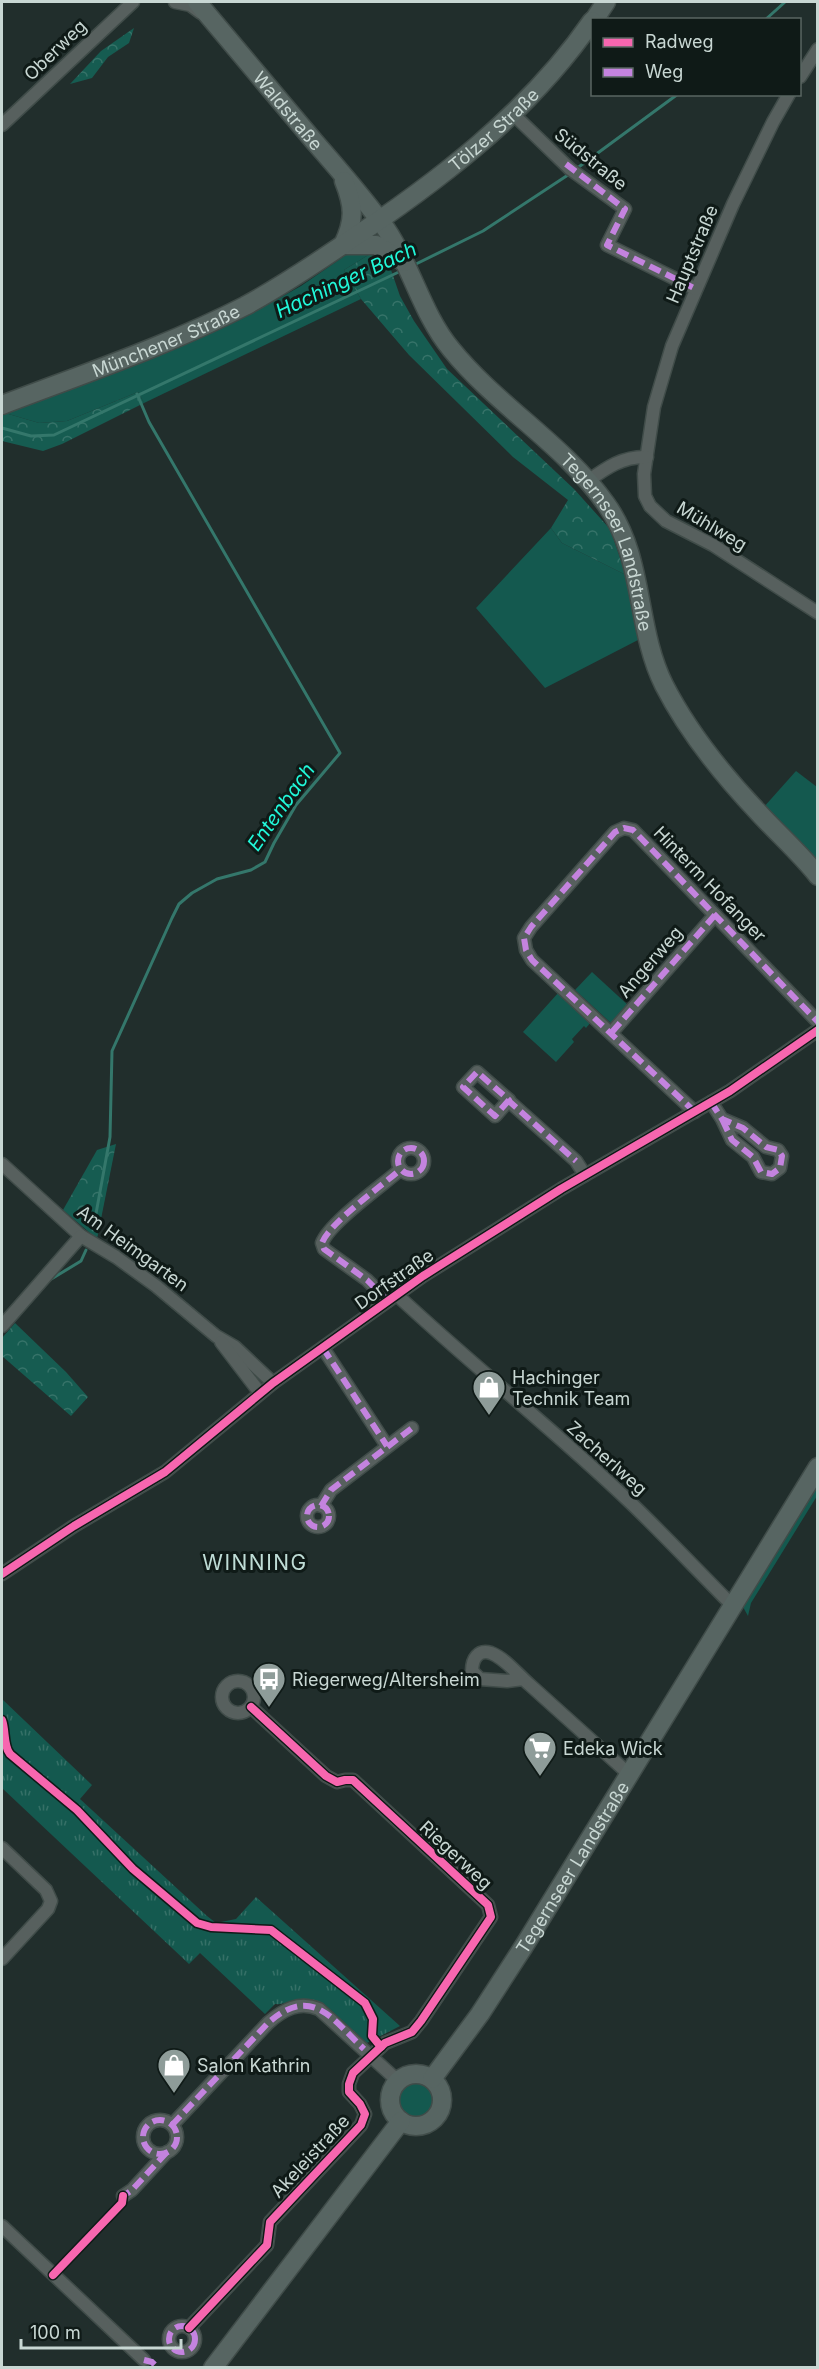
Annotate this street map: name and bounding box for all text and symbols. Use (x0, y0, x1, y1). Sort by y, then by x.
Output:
street label: Oberweg (20, 15, 90, 85)
legend (591, 18, 801, 96)
text: Radweg (645, 31, 714, 52)
text: Weg (645, 61, 683, 82)
street label: Waldstraße (249, 67, 327, 154)
street label: Tölzer Straße (444, 83, 543, 175)
street label: Südstraße (551, 123, 631, 195)
street label: Hauptstraße (662, 202, 722, 306)
water label: Hachinger Bach (272, 237, 420, 323)
street label: Münchener Straße (89, 300, 243, 381)
street label: Tegernseer Landstraße (557, 448, 656, 633)
street label: Mühlweg (673, 497, 751, 555)
water label: Entenbach (242, 759, 320, 855)
street label: Hinterm Hofanger (650, 822, 771, 946)
street label: Angerweg (613, 922, 687, 1002)
street label: Am Heimgarten (73, 1201, 193, 1295)
street label: Dorfstraße (351, 1244, 437, 1314)
place label: Hachinger Technik Team (512, 1367, 630, 1409)
shop icon: Hachinger Technik Team (471, 1369, 507, 1416)
street label: Zacherlweg (563, 1417, 651, 1499)
district label: WINNING (202, 1550, 308, 1575)
bus stop icon: Riegerweg/Altersheim (251, 1661, 287, 1708)
place label: Riegerweg/Altersheim (292, 1669, 480, 1690)
supermarket icon: Edeka Wick (522, 1730, 558, 1777)
place label: Edeka Wick (563, 1738, 663, 1759)
street label: Tegernseer Landstraße (511, 1777, 633, 1957)
street label: Riegerweg (416, 1816, 496, 1894)
shop icon: Salon Kathrin (156, 2047, 192, 2094)
place label: Salon Kathrin (197, 2055, 310, 2076)
street label: Akeleistraße (266, 2110, 354, 2202)
scale bar (21, 2312, 182, 2350)
text: 100 m (30, 2322, 81, 2343)

